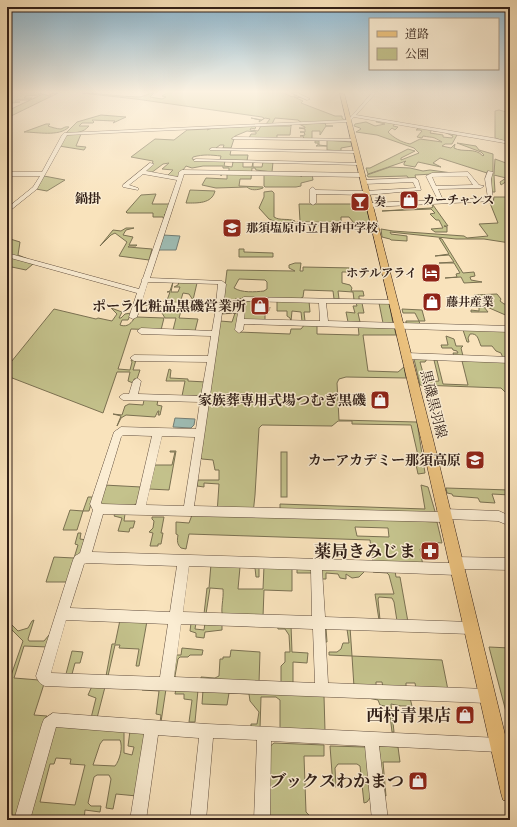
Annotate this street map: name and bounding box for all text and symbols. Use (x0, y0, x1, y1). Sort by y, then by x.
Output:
legend (369, 18, 499, 70)
text: 道路 (405, 26, 429, 42)
text: 公園 (405, 46, 429, 62)
shop icon: カーチャンス (398, 189, 420, 211)
district label: 鍋掛 (75, 190, 101, 207)
bar icon: 奏 (349, 191, 371, 213)
place label: カーチャンス (423, 192, 494, 208)
place label: 奏 (374, 194, 386, 210)
school or university icon: 那須塩原市立日新中学校 (221, 217, 243, 239)
place label: 那須塩原市立日新中学校 (246, 220, 378, 236)
hotel icon: ホテルアライ (420, 262, 442, 284)
place label: ホテルアライ (346, 265, 417, 281)
shop icon: 藤井産業 (421, 291, 443, 313)
place label: 藤井産業 (446, 294, 494, 310)
shop icon: ポーラ化粧品黒磯営業所 (249, 295, 271, 317)
place label: ポーラ化粧品黒磯営業所 (92, 297, 246, 316)
street label: 黒磯黒羽線 (416, 368, 451, 440)
shop icon: 家族葬専用式場つむぎ黒磯 (369, 389, 391, 411)
place label: 家族葬専用式場つむぎ黒磯 (198, 391, 366, 410)
school or university icon: カーアカデミー那須高原 (464, 449, 486, 471)
place label: カーアカデミー那須高原 (308, 451, 461, 470)
place label: 薬局きみじま (314, 540, 416, 563)
pharmacy icon: 薬局きみじま (419, 540, 441, 562)
place label: 西村青果店 (366, 704, 451, 727)
shop icon: 西村青果店 (454, 704, 476, 726)
place label: ブックスわかまつ (269, 770, 404, 793)
shop icon: ブックスわかまつ (407, 770, 429, 792)

